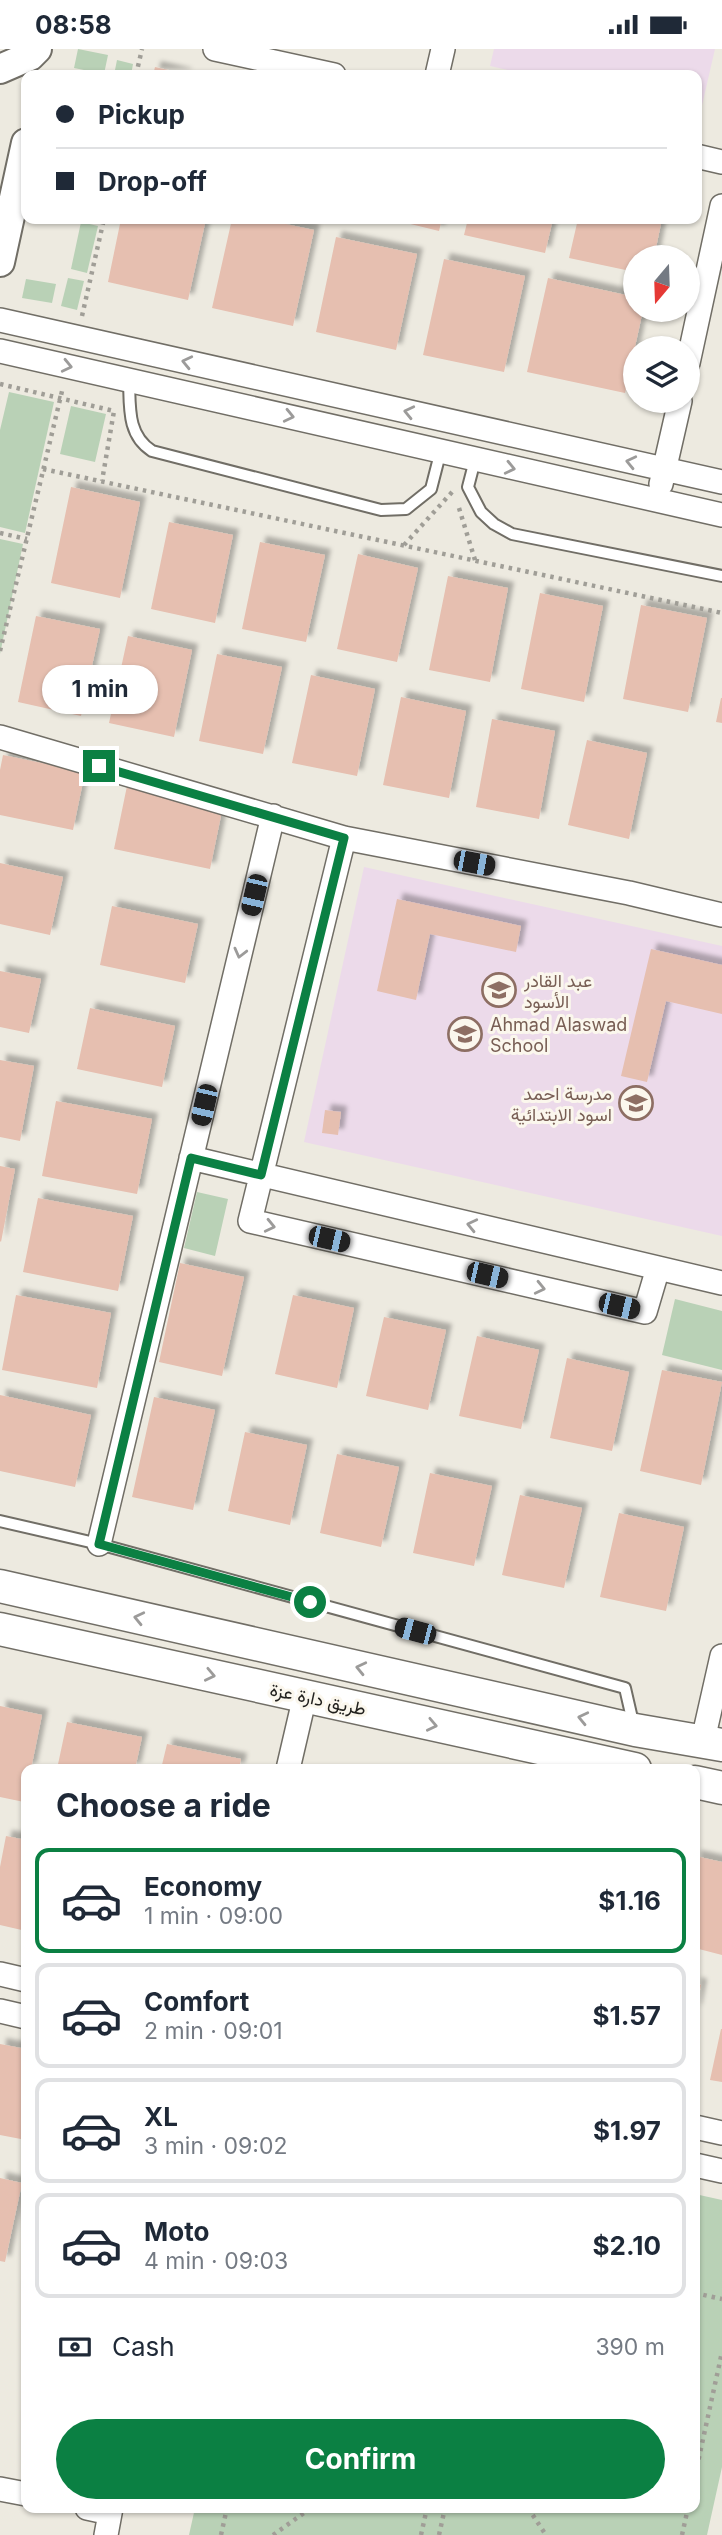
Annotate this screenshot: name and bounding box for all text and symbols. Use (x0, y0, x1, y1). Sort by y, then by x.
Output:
text: 08:58 (35, 9, 112, 40)
text: Pickup (98, 99, 185, 130)
text: Drop-off (98, 166, 207, 197)
north arrow (623, 245, 700, 322)
map controls (623, 245, 700, 413)
button: layers (623, 336, 700, 413)
one-way arrow (182, 356, 194, 371)
one-way arrow (61, 358, 73, 372)
one-way arrow (404, 406, 416, 420)
one-way arrow (282, 408, 294, 422)
one-way arrow (626, 455, 638, 470)
one-way arrow (504, 459, 516, 474)
callout: 1 min (41, 665, 157, 713)
text: 1 min (72, 675, 128, 703)
route end (83, 750, 115, 782)
car (452, 849, 497, 877)
car (240, 872, 269, 918)
one-way arrow (234, 947, 248, 959)
place label: عبد القادر الأسود (523, 970, 592, 1013)
school or university icon: عبد القادر الأسود (480, 971, 518, 1009)
place label: Ahmad Alaswad School (490, 1014, 627, 1056)
school or university icon: Ahmad Alaswad School (446, 1015, 484, 1053)
car (190, 1082, 219, 1128)
place label: مدرسة احمد اسود الابتدائية (511, 1083, 612, 1126)
school or university icon: مدرسة احمد اسود الابتدائية (617, 1084, 655, 1122)
one-way arrow (264, 1217, 276, 1232)
one-way arrow (466, 1218, 478, 1233)
car (307, 1224, 352, 1254)
car (465, 1260, 510, 1290)
one-way arrow (534, 1279, 546, 1294)
car (597, 1291, 642, 1321)
route start (294, 1586, 326, 1618)
one-way arrow (133, 1612, 145, 1626)
car (392, 1615, 439, 1647)
one-way arrow (355, 1662, 367, 1676)
one-way arrow (204, 1667, 216, 1682)
street label: طريق دارة عزة (268, 1679, 368, 1720)
one-way arrow (577, 1712, 589, 1726)
one-way arrow (426, 1716, 438, 1731)
text: Choose a ride (56, 1786, 271, 1825)
icon: car (60, 1869, 123, 1932)
text: Economy (144, 1871, 262, 1902)
text: $1.16 (598, 1885, 661, 1916)
text: 1 min · 09:00 (144, 1902, 283, 1930)
icon: car (60, 1984, 123, 2047)
text: Comfort (144, 1986, 249, 2017)
text: $1.57 (593, 2000, 661, 2031)
text: 2 min · 09:01 (144, 2017, 283, 2045)
icon: car (60, 2099, 123, 2162)
text: XL (144, 2101, 178, 2132)
text: $1.97 (593, 2115, 661, 2146)
text: 3 min · 09:02 (144, 2132, 287, 2160)
icon: car (60, 2214, 123, 2277)
text: Moto (144, 2216, 209, 2247)
text: $2.10 (593, 2230, 661, 2261)
text: 4 min · 09:03 (144, 2247, 288, 2275)
icon: cash (56, 2328, 94, 2366)
text: Cash (112, 2331, 175, 2362)
text: 390 m (595, 2333, 665, 2361)
button: Confirm (56, 2419, 665, 2499)

